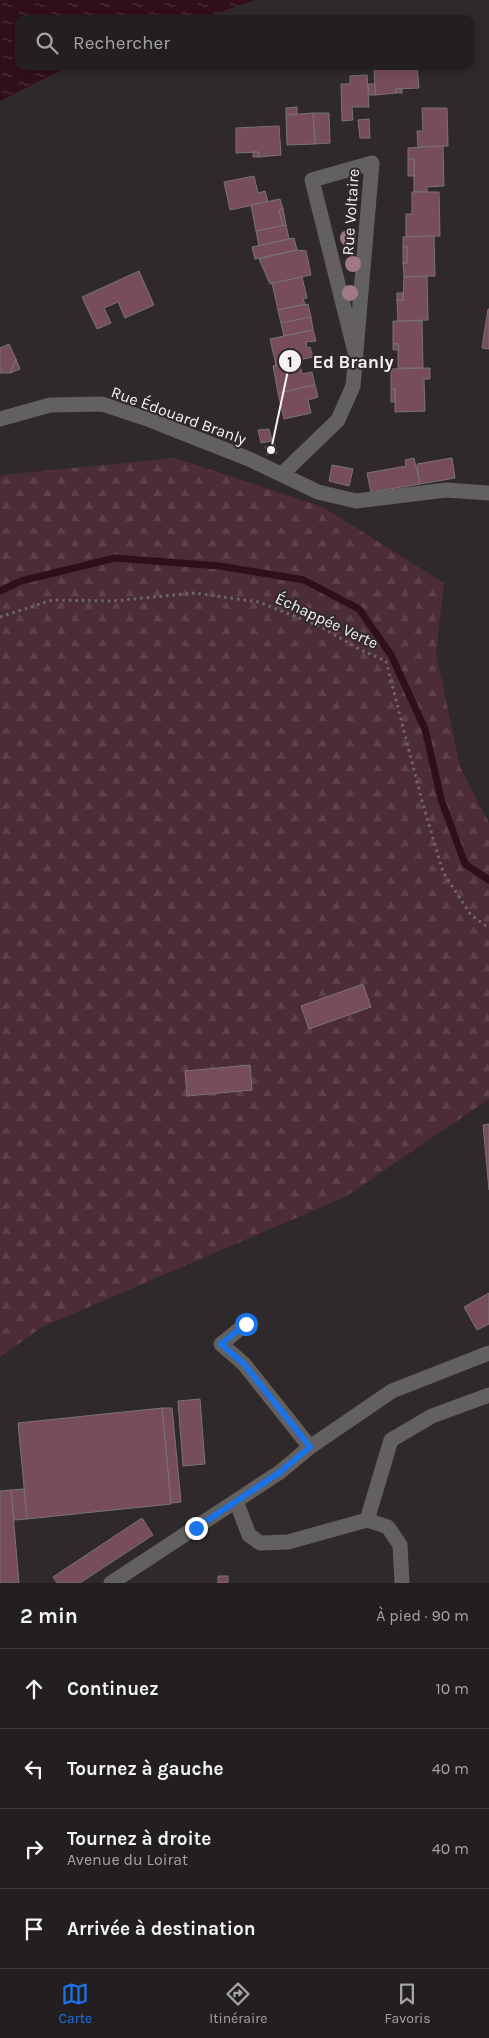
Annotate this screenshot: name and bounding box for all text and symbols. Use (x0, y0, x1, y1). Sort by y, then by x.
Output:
search box (15, 15, 474, 70)
icon: search (33, 29, 61, 57)
text: Rechercher (73, 32, 170, 54)
street label: Rue Voltaire (338, 168, 363, 256)
callout: Ed Branly (277, 345, 404, 378)
text: Ed Branly (312, 351, 394, 373)
text: 1 (287, 353, 293, 371)
street label: Rue Édouard Branly (109, 382, 249, 449)
street label: Échappée Verte (272, 588, 381, 653)
route start (235, 1313, 258, 1336)
route end (185, 1517, 208, 1540)
text: 2 min (20, 1604, 78, 1628)
text: À pied · 90 m (376, 1606, 469, 1625)
icon: ahead (20, 1675, 48, 1703)
text: Continuez (67, 1678, 159, 1700)
text: 10 m (435, 1679, 469, 1698)
icon: left (20, 1755, 48, 1783)
text: Tournez à gauche (67, 1758, 224, 1780)
text: 40 m (432, 1759, 469, 1778)
text: Tournez à droite (67, 1828, 211, 1850)
icon: right (20, 1835, 48, 1863)
text: 40 m (432, 1839, 469, 1858)
text: Avenue du Loirat (67, 1850, 188, 1869)
icon: arrive (20, 1915, 48, 1943)
text: Arrivée à destination (67, 1918, 256, 1940)
tab: Carte (59, 1980, 92, 2027)
tab: Itinéraire (209, 1980, 268, 2027)
tab: Favoris (385, 1980, 430, 2027)

